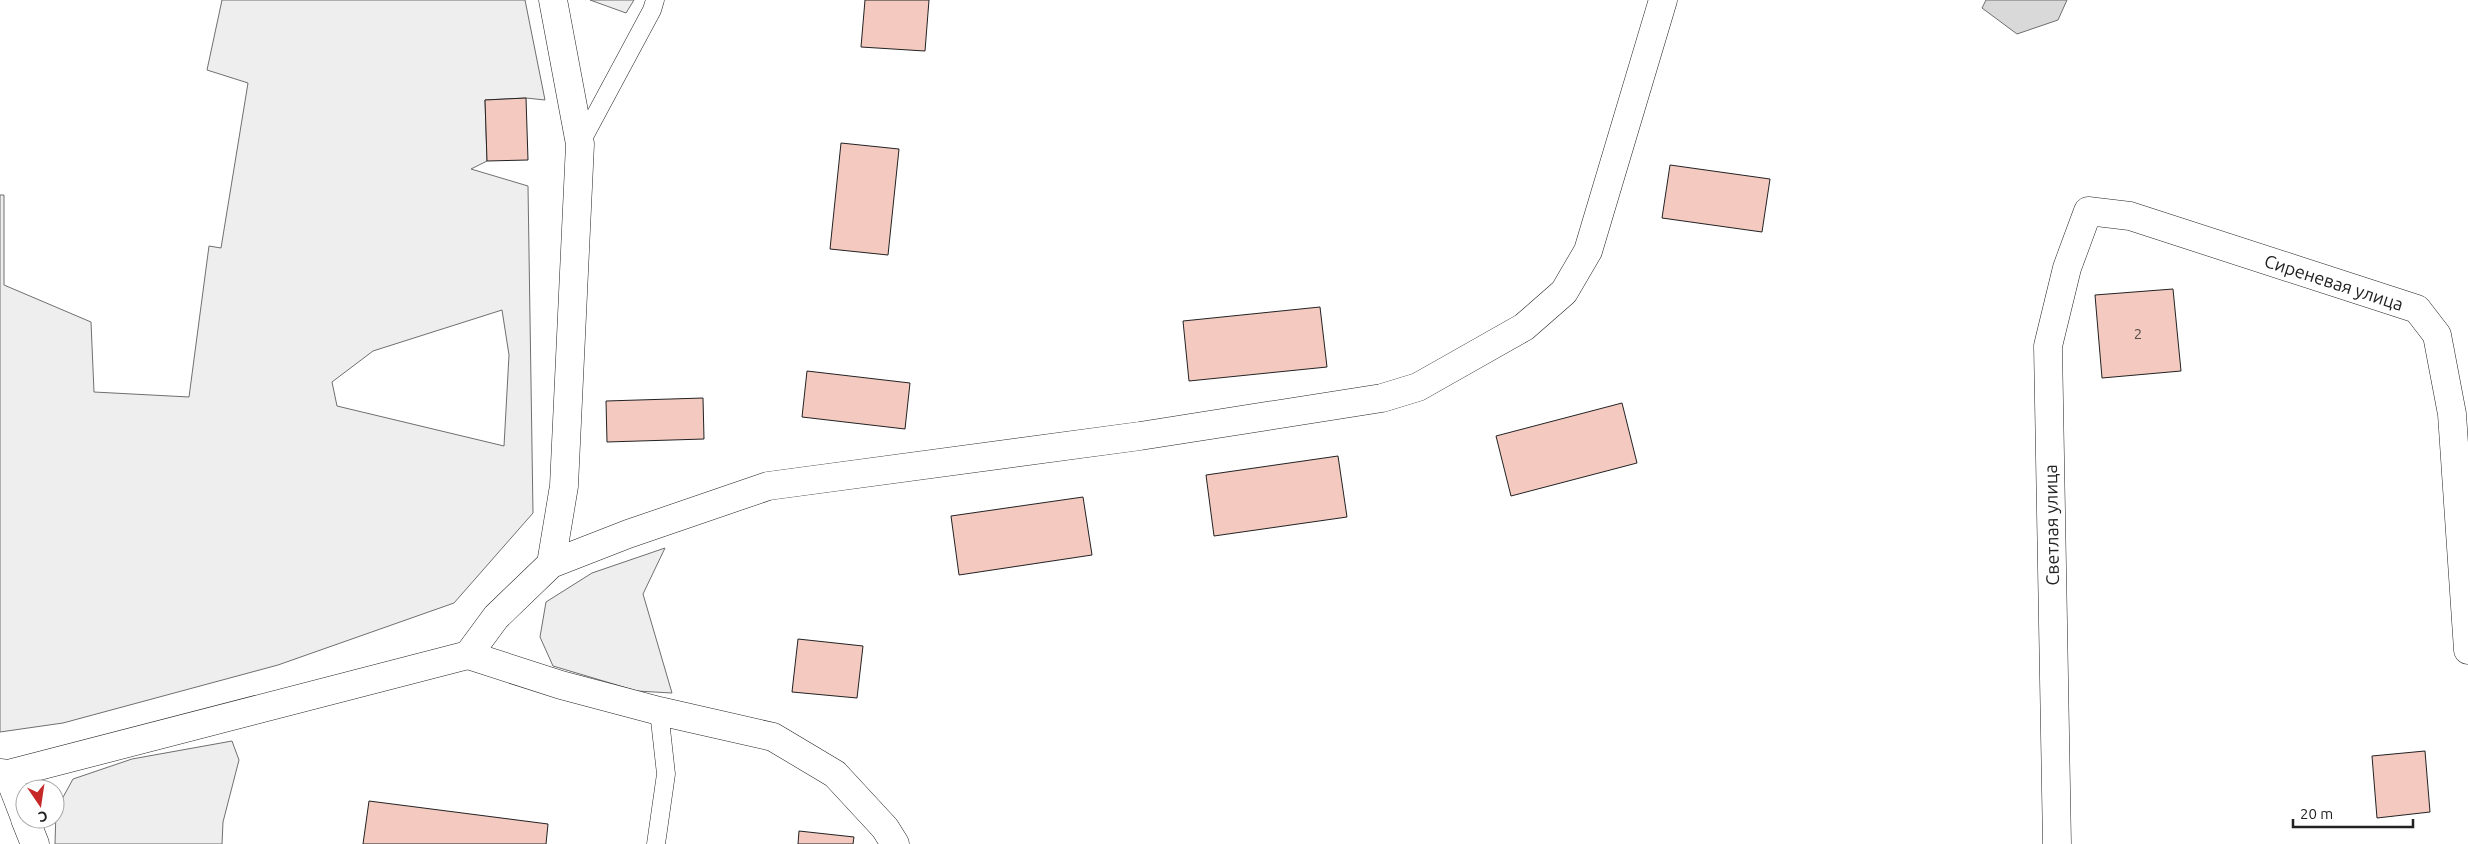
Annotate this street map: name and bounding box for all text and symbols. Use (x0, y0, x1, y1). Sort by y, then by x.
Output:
street label: Сиреневая улица (2262, 250, 2406, 314)
house number: 2 (2134, 325, 2142, 342)
street label: Светлая улица (2040, 464, 2062, 586)
north arrow (15, 779, 65, 829)
scale bar (2293, 796, 2413, 828)
text: 20 m (2300, 805, 2333, 822)
text: С (37, 808, 49, 825)

